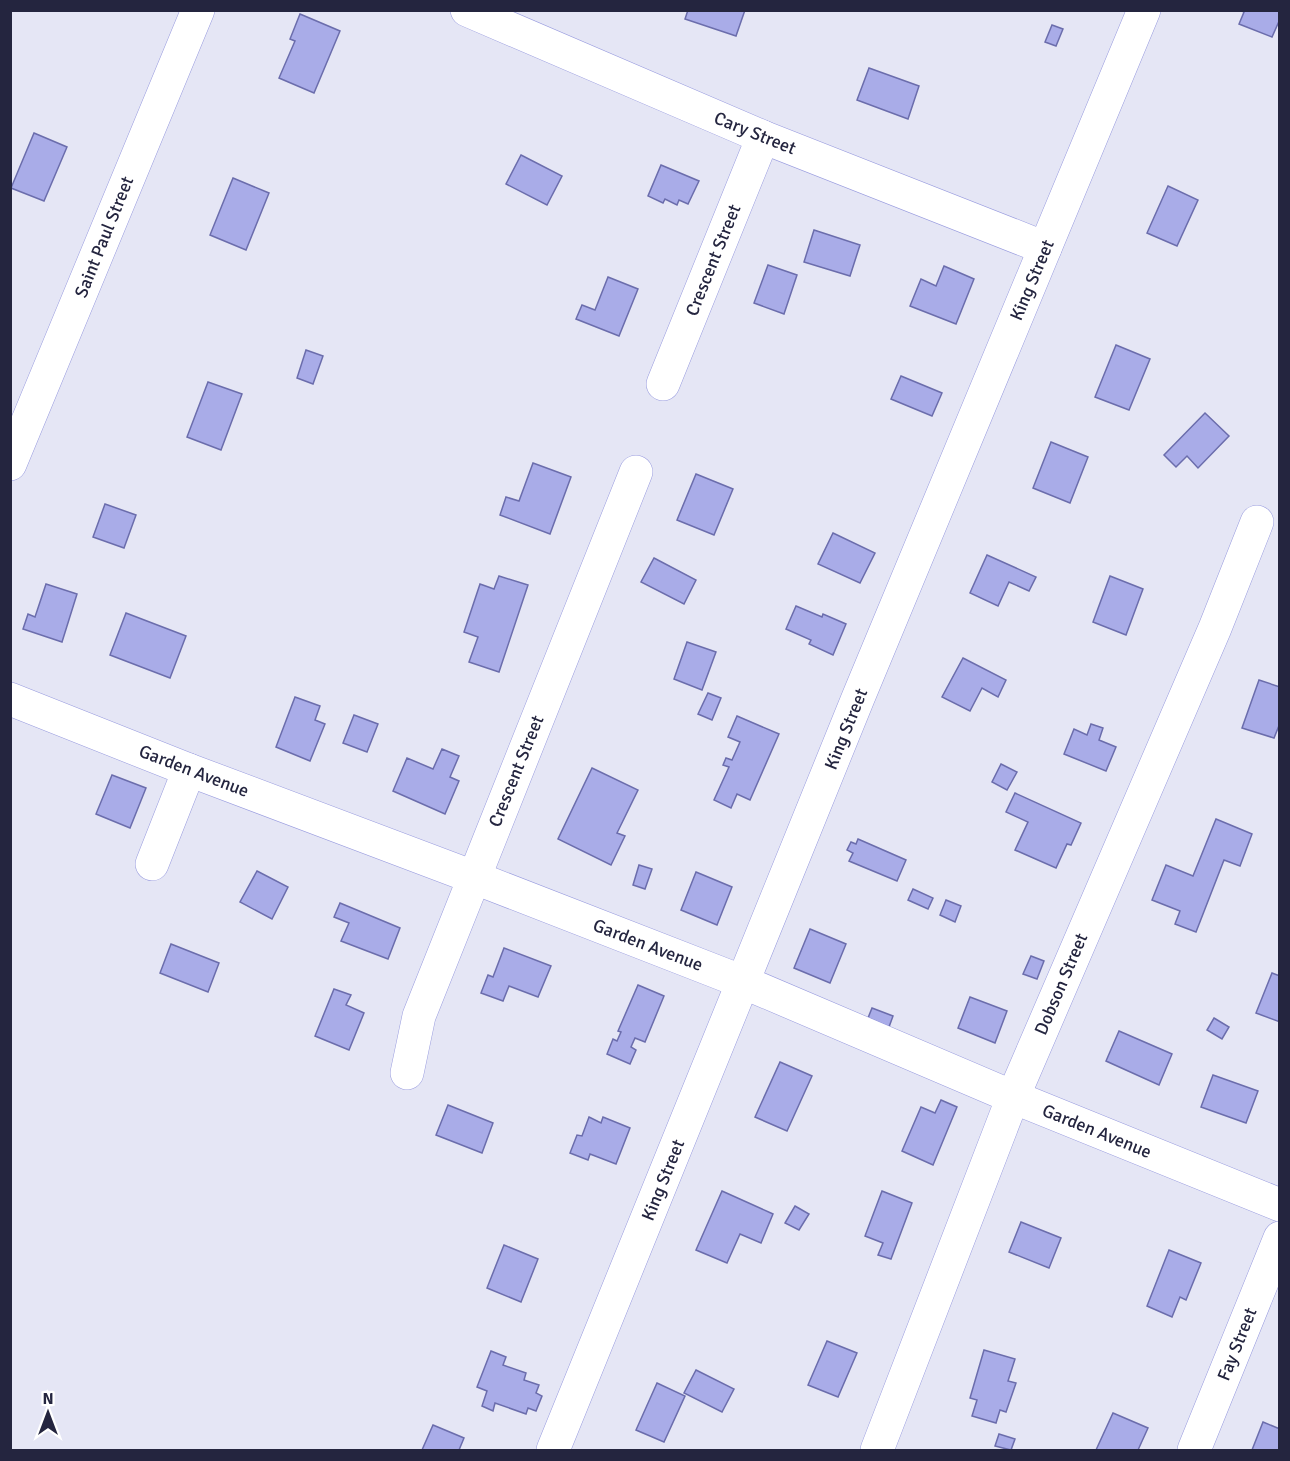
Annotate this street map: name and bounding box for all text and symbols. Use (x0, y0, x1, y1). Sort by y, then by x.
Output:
street label: Cary Street (711, 107, 799, 159)
street label: Saint Paul Street (70, 173, 138, 301)
street label: Crescent Street (681, 201, 745, 319)
street label: King Street (1005, 236, 1059, 324)
street label: King Street (820, 685, 872, 773)
street label: Crescent Street (484, 712, 548, 830)
street label: Garden Avenue (136, 740, 252, 802)
street label: Garden Avenue (590, 914, 706, 976)
street label: Dobson Street (1030, 930, 1092, 1038)
street label: Garden Avenue (1039, 1099, 1155, 1163)
street label: King Street (637, 1136, 689, 1224)
street label: Fay Street (1212, 1304, 1262, 1384)
north arrow (18, 1383, 78, 1443)
text: N (42, 1389, 54, 1409)

